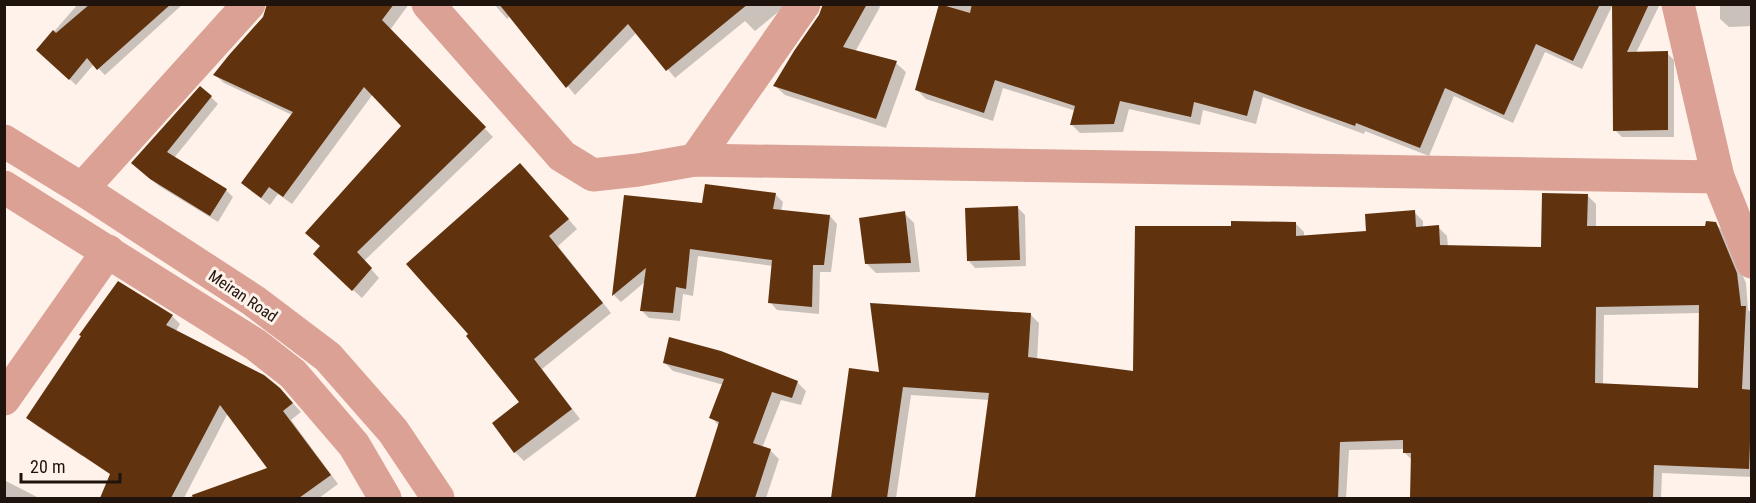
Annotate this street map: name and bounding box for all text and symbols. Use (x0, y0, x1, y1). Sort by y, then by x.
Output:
street label: Meiran Road (205, 266, 281, 326)
scale bar (21, 446, 120, 484)
text: 20 m (30, 456, 65, 477)

